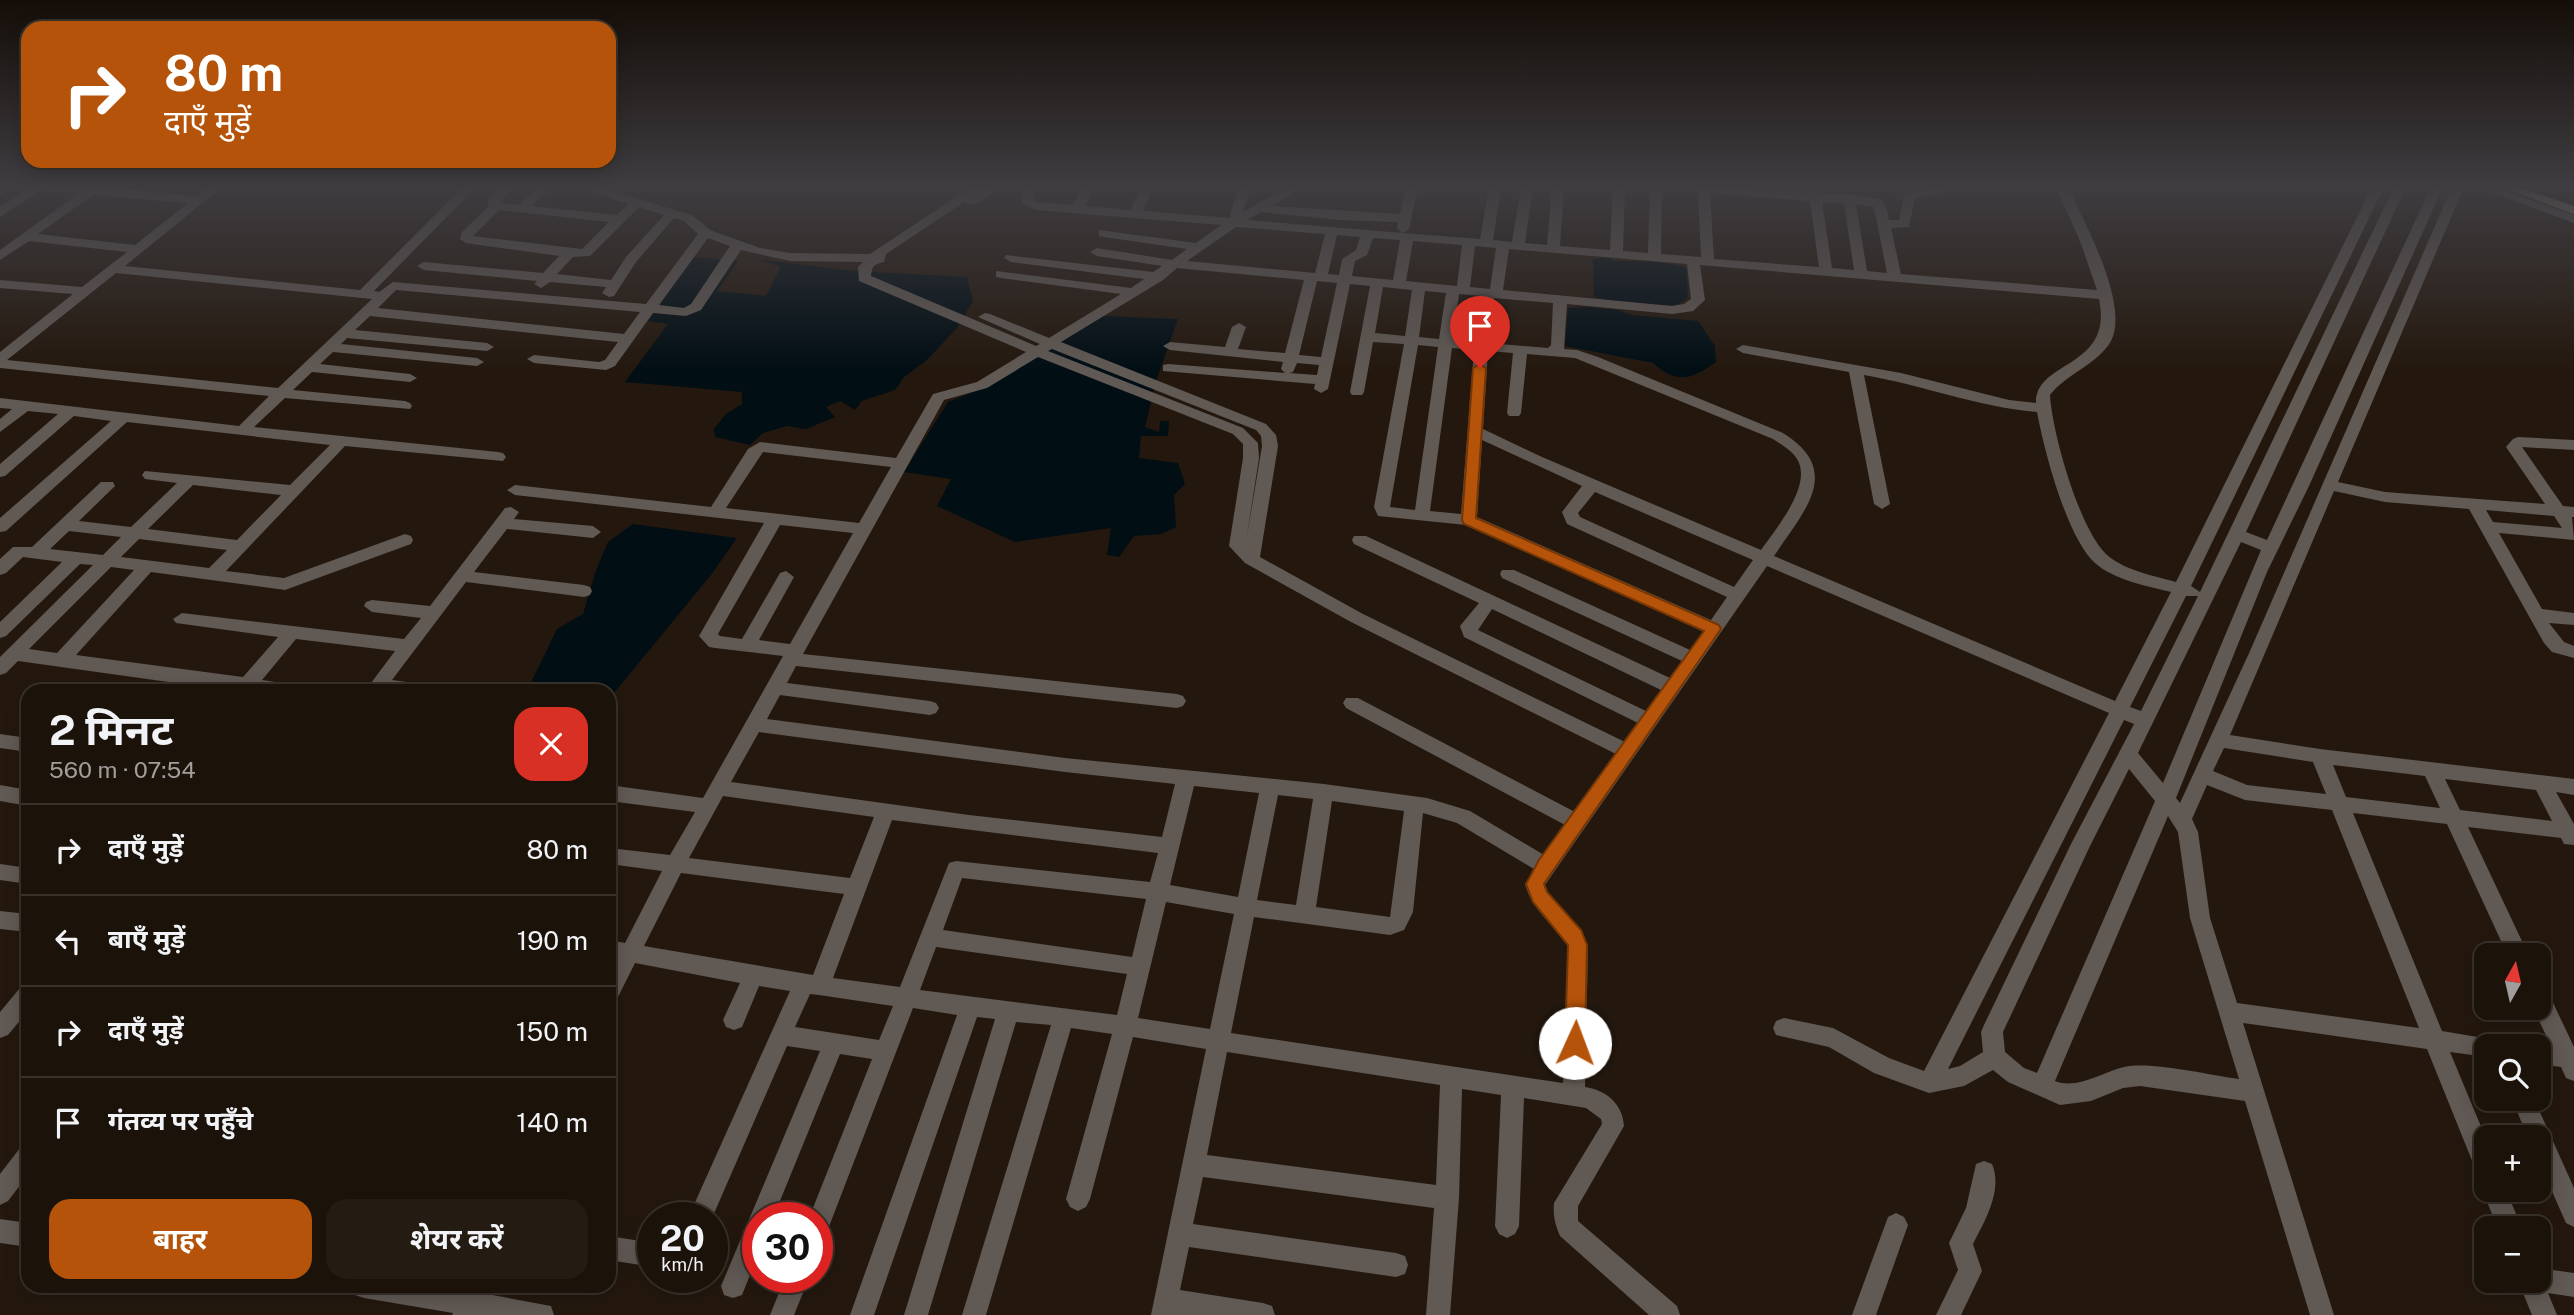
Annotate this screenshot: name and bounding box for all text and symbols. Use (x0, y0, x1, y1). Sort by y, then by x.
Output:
text: 80 m (164, 44, 283, 102)
icon: right (49, 49, 140, 140)
text: दाएँ मुड़ें (164, 103, 251, 140)
pin (1450, 296, 1510, 368)
icon: arrive (1461, 307, 1499, 345)
text: 2 मिनट (49, 705, 173, 754)
button: close (514, 707, 588, 781)
text: 560 m · 07:54 (49, 756, 196, 783)
icon: right (49, 831, 87, 869)
text: दाएँ मुड़ें (108, 832, 184, 863)
text: 80 m (527, 834, 588, 865)
icon: left (49, 922, 87, 960)
text: बाएँ मुड़ें (108, 923, 185, 954)
text: 190 m (517, 925, 588, 956)
north arrow (2474, 943, 2552, 1020)
map controls (2474, 943, 2551, 1293)
position arrow (1538, 1006, 1612, 1080)
icon: right (49, 1013, 87, 1051)
text: दाएँ मुड़ें (108, 1014, 184, 1045)
text: 150 m (516, 1016, 588, 1047)
button: search (2474, 1034, 2551, 1111)
icon: arrive (49, 1104, 87, 1142)
text: गंतव्य पर पहुँचे (108, 1105, 253, 1136)
text: 140 m (516, 1107, 588, 1138)
button: + (2474, 1125, 2551, 1202)
button: बाहर (49, 1199, 312, 1279)
button: शेयर करें (326, 1199, 588, 1279)
speed limit sign: 30 (742, 1202, 833, 1293)
button: − (2474, 1216, 2551, 1293)
text: 20 (660, 1218, 705, 1259)
text: km/h (661, 1254, 704, 1275)

